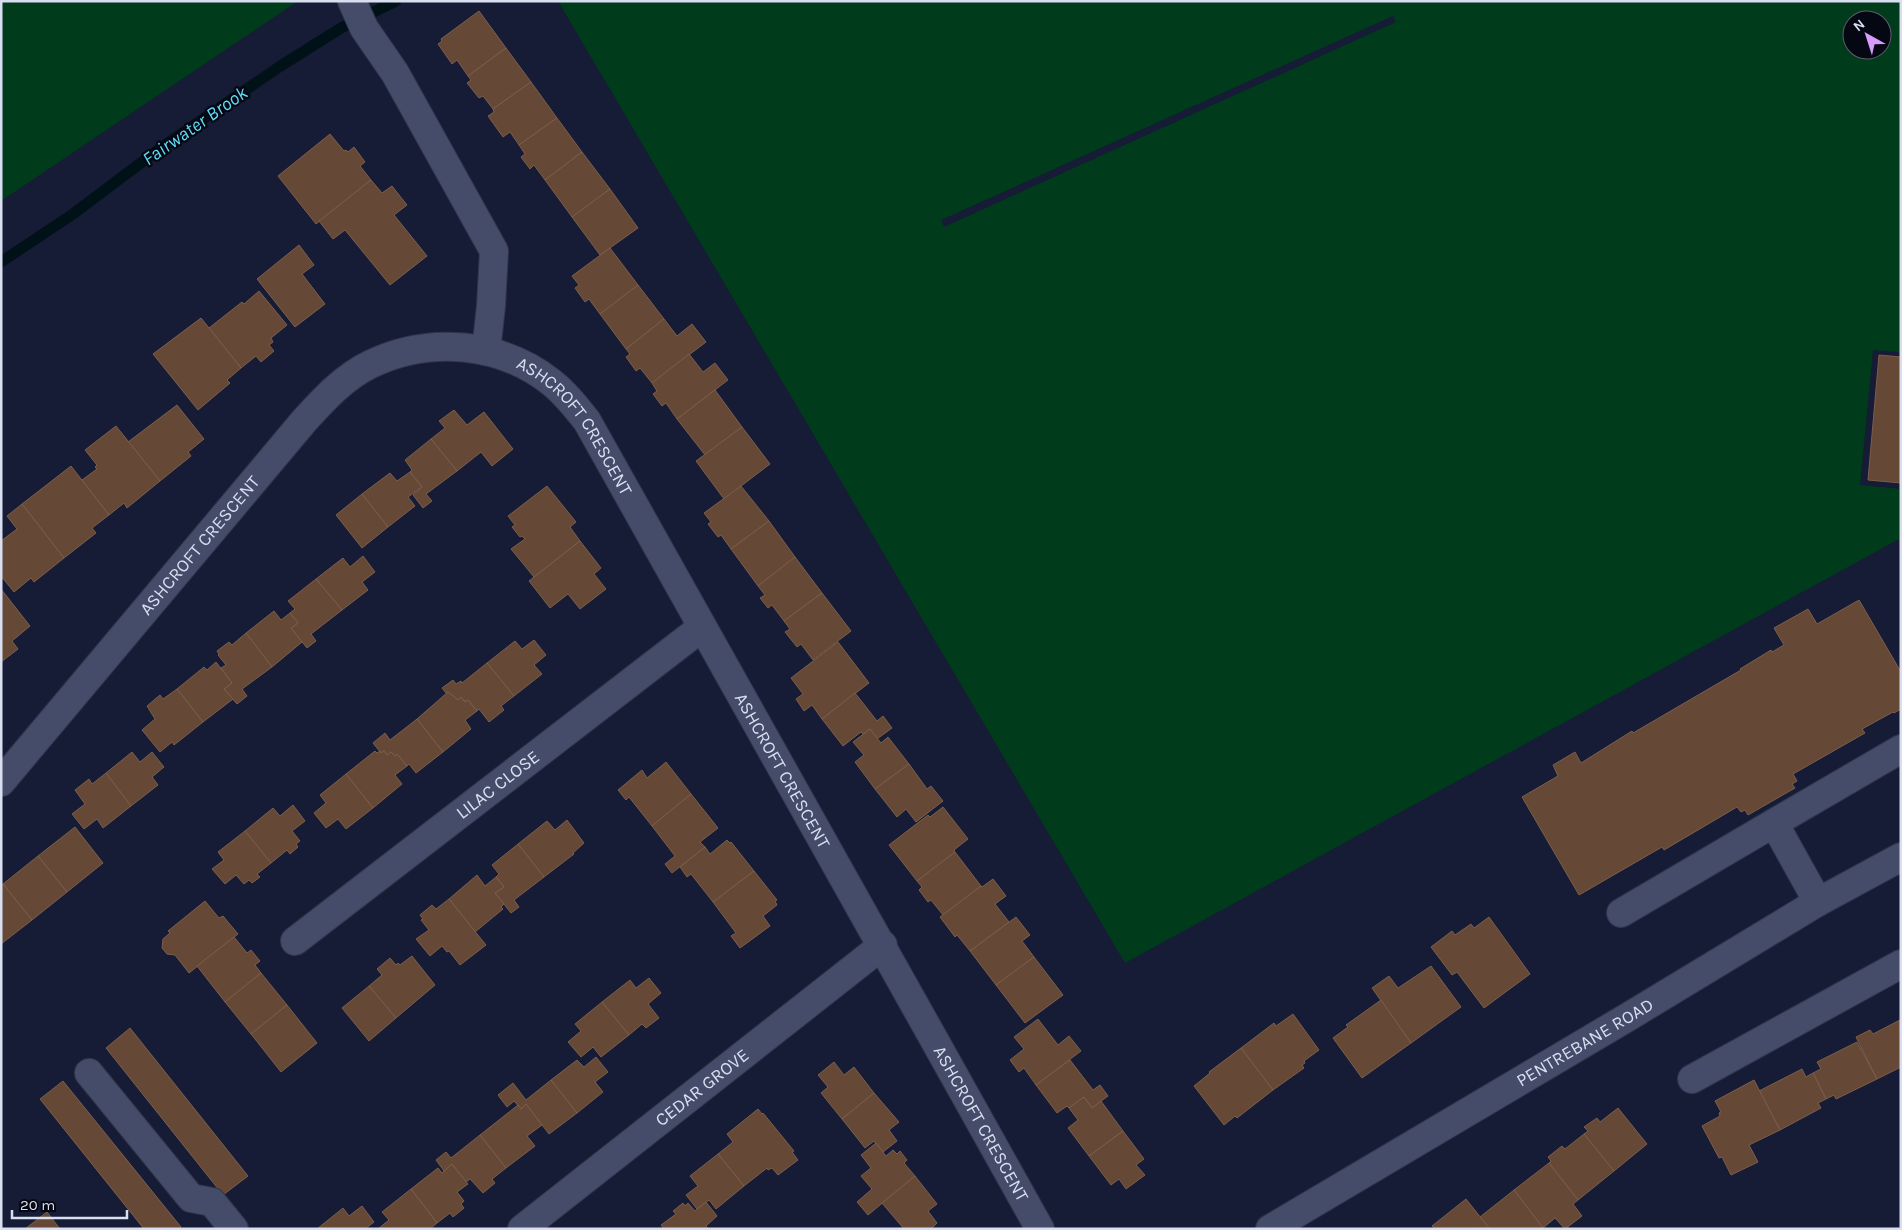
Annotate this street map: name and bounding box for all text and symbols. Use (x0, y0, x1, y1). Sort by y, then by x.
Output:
north arrow (1842, 10, 1892, 60)
text: N (1850, 16, 1868, 35)
water label: Fairwater Brook (138, 82, 252, 170)
street label: ASHCROFT CRESCENT (513, 352, 637, 499)
street label: ASHCROFT CRESCENT (135, 471, 264, 620)
street label: ASHCROFT CRESCENT (730, 689, 835, 852)
street label: LILAC CLOSE (452, 746, 544, 824)
street label: PENTREBANE ROAD (1512, 993, 1657, 1092)
street label: ASHCROFT CRESCENT (929, 1042, 1034, 1205)
street label: CEDAR GROVE (651, 1044, 753, 1131)
scale bar (12, 1188, 128, 1220)
text: 20 m (20, 1196, 55, 1214)

